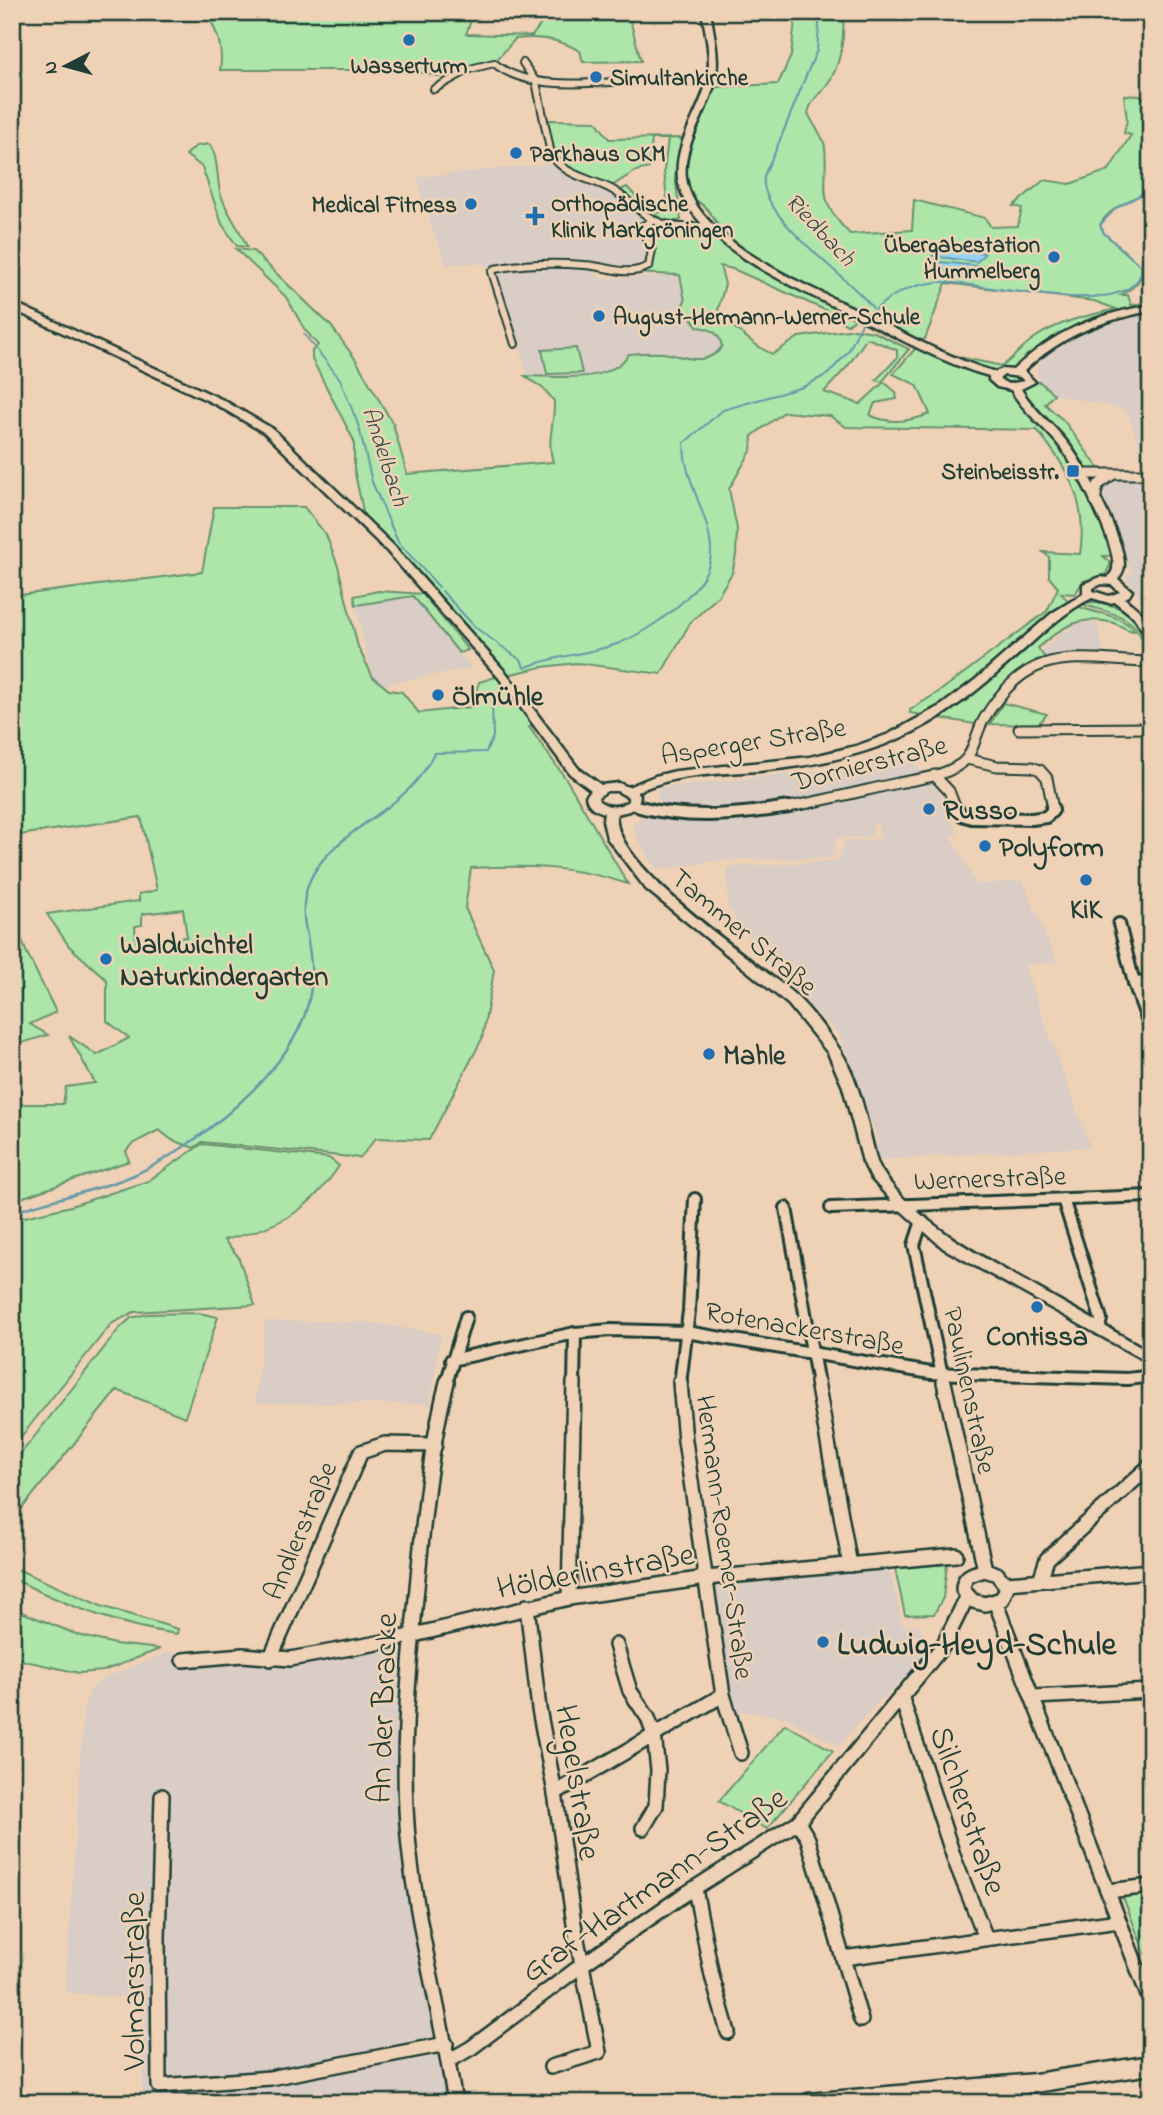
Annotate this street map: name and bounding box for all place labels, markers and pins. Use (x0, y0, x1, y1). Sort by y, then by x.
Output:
marker: Wasserturm (401, 32, 417, 48)
place label: Wasserturm (351, 51, 468, 84)
place label: Simultankirche (610, 63, 749, 96)
marker: Simultankirche (588, 69, 604, 85)
place label: Parkhaus OKM (530, 139, 666, 172)
marker: Parkhaus OKM (508, 145, 524, 161)
place label: Orthopädische Klinik Markgröningen (551, 189, 733, 250)
place label: Medical Fitness (312, 190, 457, 223)
marker: Medical Fitness (463, 196, 479, 212)
marker: Orthopädische Klinik Markgröningen (525, 206, 545, 226)
place label: Übergabestation Hummelberg (884, 230, 1040, 291)
marker: Übergabestation Hummelberg (1046, 249, 1062, 265)
place label: August-Hermann-Werner-Schule (613, 302, 921, 337)
marker: August-Hermann-Werner-Schule (591, 308, 607, 324)
place label: Steinbeisstr. (941, 457, 1059, 490)
marker: Steinbeisstr. (1065, 463, 1081, 479)
place label: Ölmühle (452, 678, 545, 719)
marker: Ölmühle (430, 687, 446, 703)
place label: Russo (943, 792, 1017, 833)
marker: Russo (921, 801, 937, 817)
place label: Polyform (999, 829, 1104, 870)
marker: Polyform (977, 838, 993, 854)
marker: KiK (1078, 872, 1094, 888)
place label: KiK (1070, 891, 1104, 932)
place label: Waldwichtel Naturkindergarten (120, 926, 328, 1000)
marker: Waldwichtel Naturkindergarten (98, 951, 114, 967)
place label: Mahle (723, 1037, 787, 1078)
marker: Mahle (701, 1046, 717, 1062)
marker: Contissa (1029, 1299, 1045, 1315)
place label: Contissa (986, 1318, 1088, 1359)
place label: Ludwig-Heyd-Schule (837, 1622, 1117, 1671)
marker: Ludwig-Heyd-Schule (815, 1634, 831, 1650)

